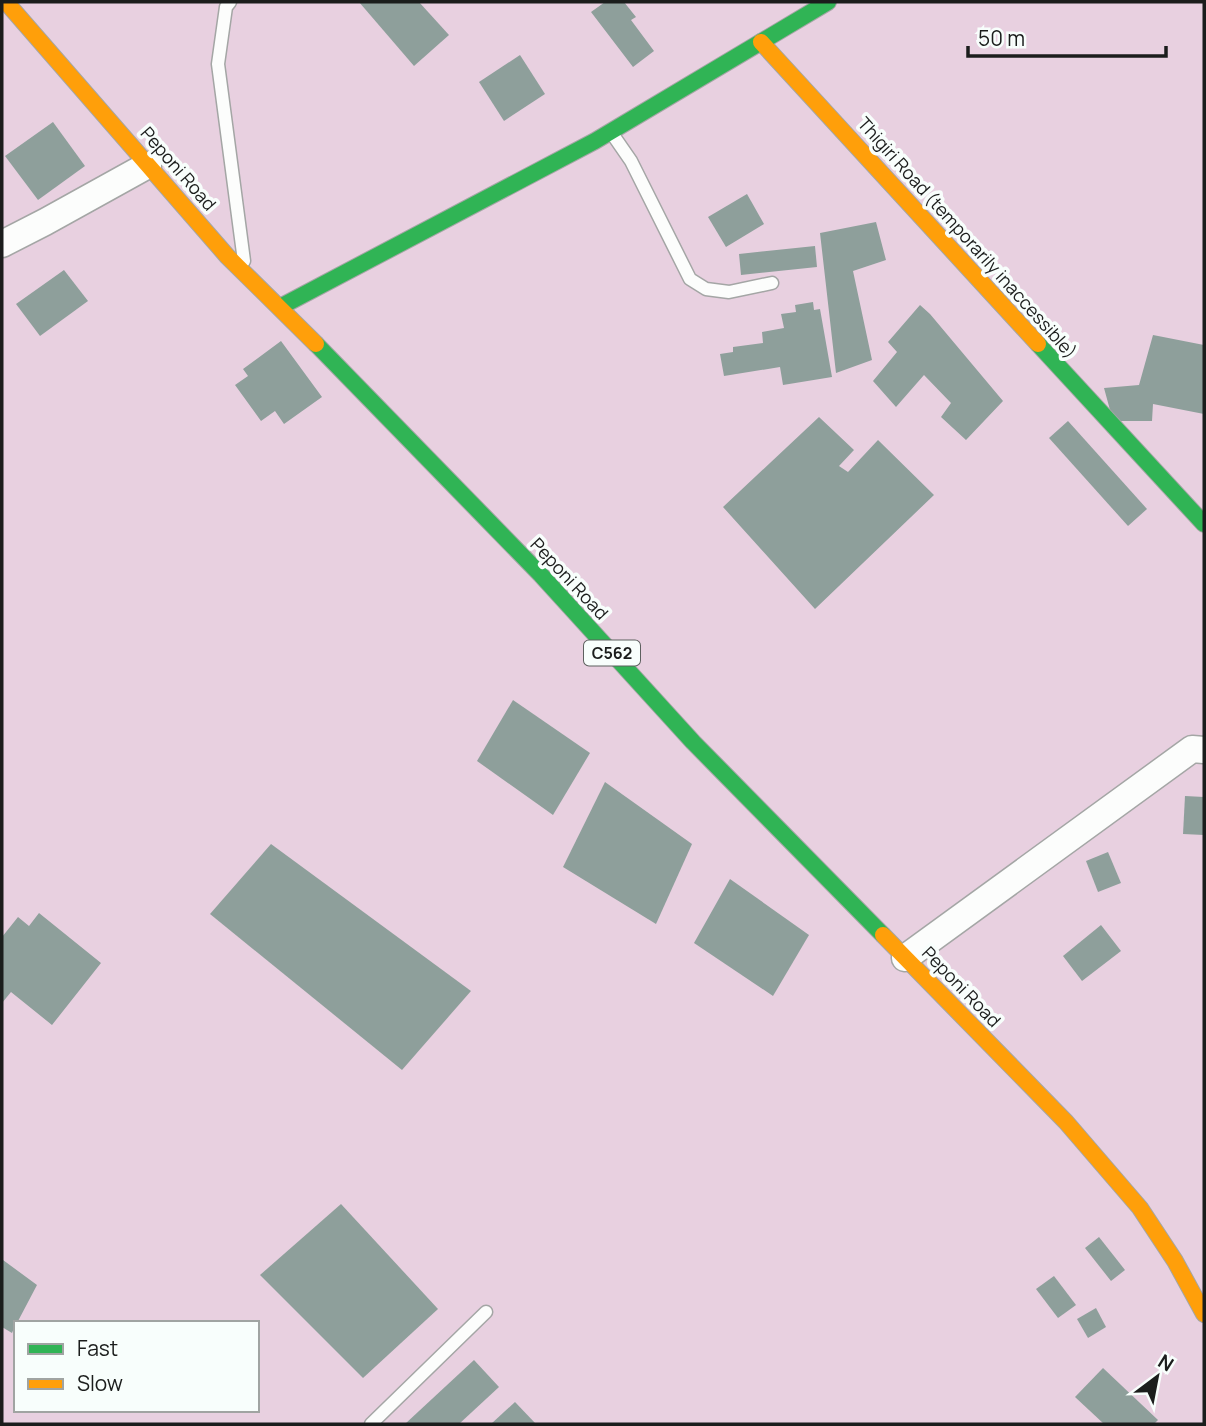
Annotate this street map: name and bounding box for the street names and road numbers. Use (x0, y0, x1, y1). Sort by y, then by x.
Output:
street label: Thigiri Road (temporarily inaccessible) (853, 112, 1083, 363)
street label: Peponi Road (136, 121, 222, 215)
street label: Peponi Road (526, 532, 614, 624)
road number: C562 (584, 640, 640, 666)
street label: Peponi Road (917, 941, 1006, 1032)

